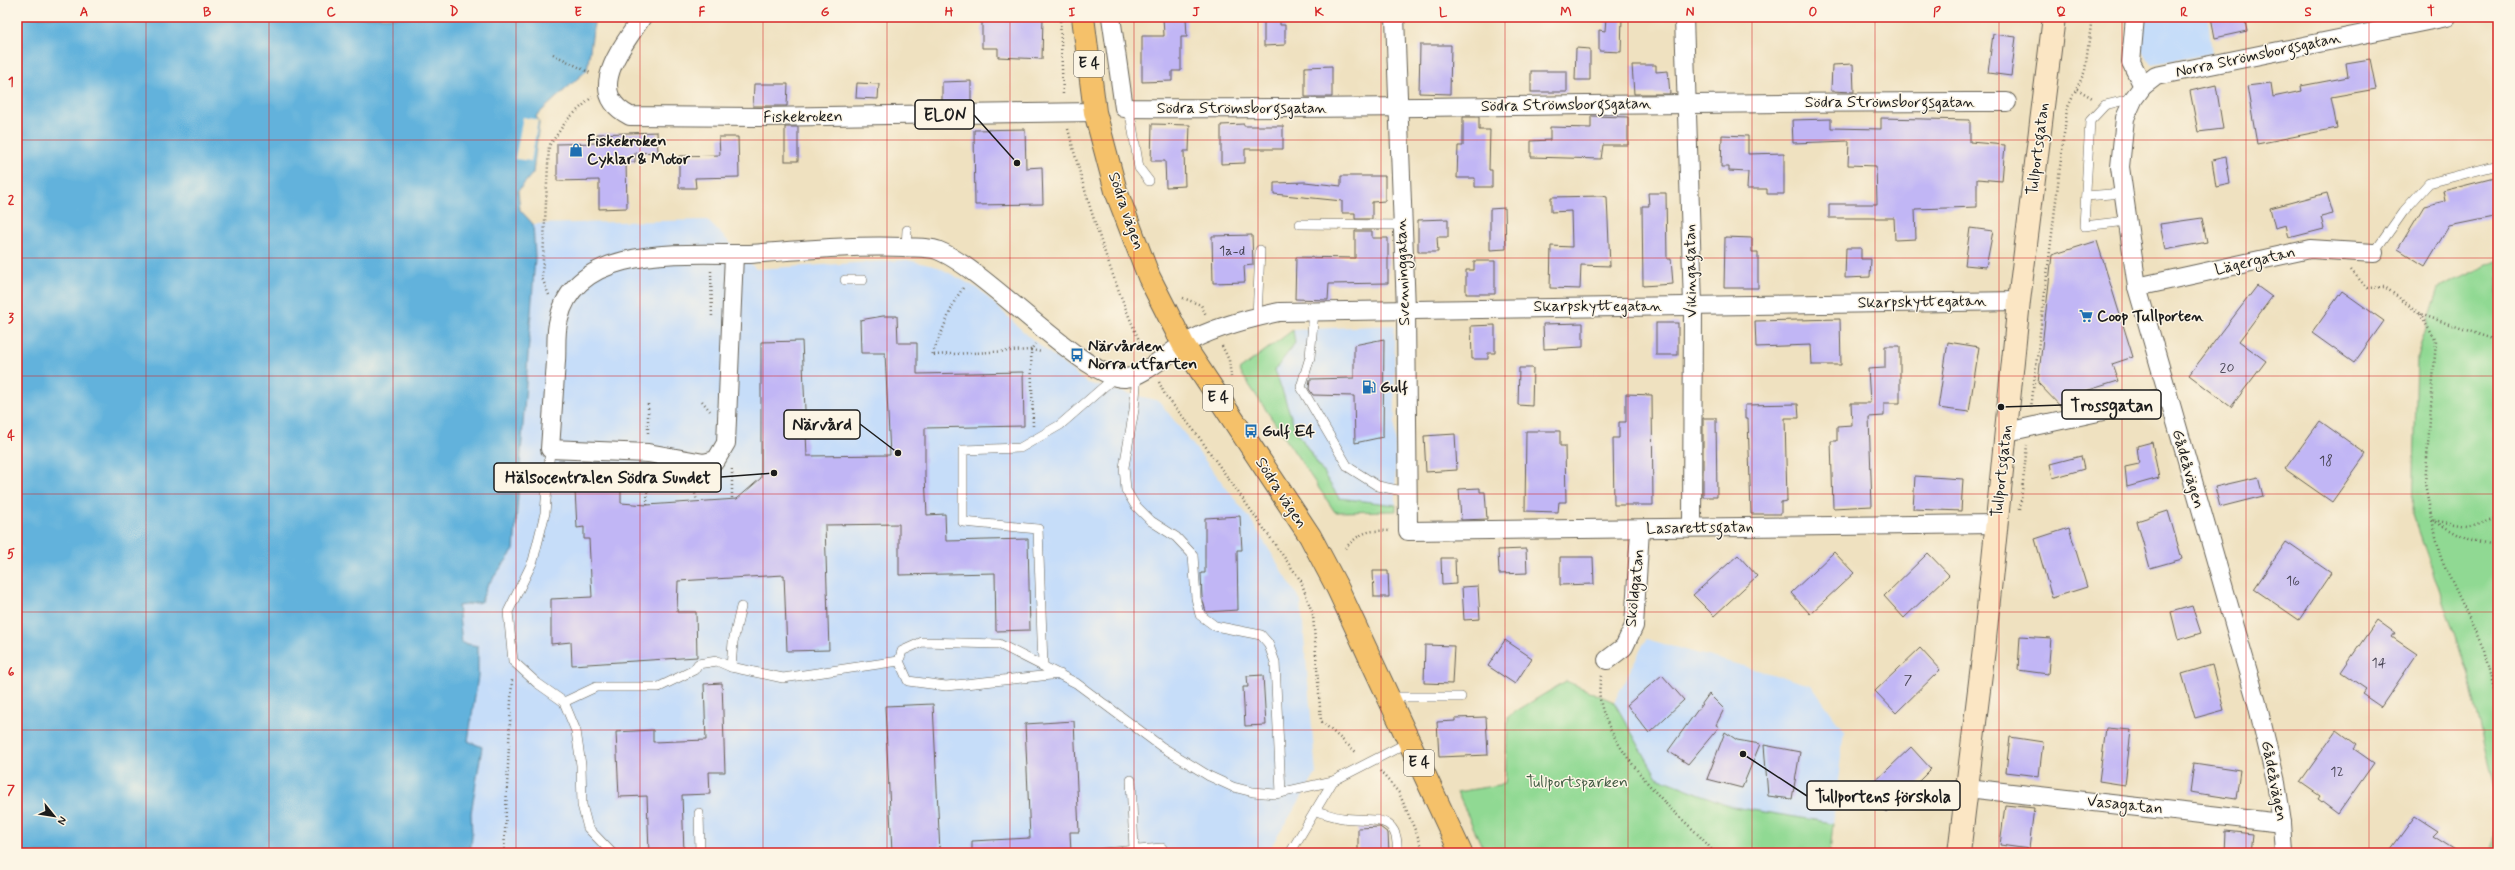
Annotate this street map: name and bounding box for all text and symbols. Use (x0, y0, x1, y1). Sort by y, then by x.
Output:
text: A (80, 4, 88, 21)
text: B (203, 4, 212, 21)
text: C (326, 4, 336, 21)
text: D (450, 4, 459, 21)
text: E (574, 4, 582, 21)
text: F (699, 4, 706, 21)
text: G (821, 4, 830, 21)
text: H (945, 4, 954, 21)
text: I (1069, 4, 1076, 21)
text: J (1192, 4, 1200, 21)
text: K (1314, 4, 1324, 21)
text: L (1439, 4, 1448, 21)
text: M (1560, 4, 1572, 21)
text: N (1686, 4, 1695, 21)
text: O (1809, 4, 1818, 21)
text: P (1933, 4, 1941, 21)
text: Q (2056, 4, 2066, 21)
text: R (2180, 4, 2188, 21)
text: S (2304, 4, 2312, 21)
text: T (2427, 4, 2435, 21)
street label: Norra Strömsborgsgatan (2174, 27, 2343, 84)
road number: E 4 (1074, 51, 1104, 77)
text: 1 (8, 74, 14, 91)
street label: Södra Strömsborgsgatan (1805, 92, 1976, 114)
street label: Södra Strömsborgsgatan (1481, 93, 1652, 118)
street label: Södra Strömsborgsgatan (1157, 98, 1328, 120)
callout: ELON (915, 100, 974, 129)
street label: Tullportsgatan (2022, 101, 2055, 197)
text: ELON (923, 104, 967, 126)
street label: Fiskekroken (763, 106, 843, 128)
place label: Fiskekroken Cyklar & Motor (587, 131, 691, 170)
shop icon: Fiskekroken Cyklar & Motor (568, 142, 584, 158)
street label: Södra vägen (1103, 169, 1149, 253)
text: 2 (8, 192, 15, 209)
street label: Svenninggatan (1391, 217, 1416, 326)
street label: Vikingagatan (1680, 224, 1703, 318)
house number: 1a-d (1219, 242, 1245, 260)
street label: Lägergatan (2213, 242, 2298, 281)
street label: Skarpskyttegatan (1857, 290, 1987, 314)
street label: Skarpskyttegatan (1534, 296, 1663, 317)
place label: Coop Tullporten (2097, 306, 2204, 327)
supermarket icon: Coop Tullporten (2078, 308, 2094, 324)
text: 3 (8, 310, 14, 327)
place label: Närvården Norra utfarten (1088, 336, 1197, 375)
bus stop icon: Närvården Norra utfarten (1069, 347, 1085, 363)
house number: 20 (2220, 359, 2234, 377)
place label: Gulf (1380, 377, 1409, 398)
fuel station icon: Gulf (1361, 379, 1377, 395)
road number: E 4 (1203, 385, 1233, 411)
callout: Trossgatan (2062, 390, 2161, 419)
text: Trossgatan (2071, 395, 2153, 420)
callout: Närvård (784, 410, 860, 439)
text: Närvård (792, 414, 852, 436)
place label: Gulf E4 (1262, 421, 1316, 442)
bus stop icon: Gulf E4 (1243, 423, 1259, 439)
street label: Tullportsgatan (1987, 424, 2018, 519)
street label: Gådeåvägen (2167, 427, 2209, 511)
text: 4 (7, 428, 15, 445)
house number: 18 (2319, 452, 2333, 470)
street label: Södra vägen (1250, 453, 1312, 533)
callout: Hälsocentralen Södra Sundet (494, 463, 721, 492)
text: Hälsocentralen Södra Sundet (505, 467, 711, 489)
street label: Lasarettsgatan (1646, 517, 1754, 540)
text: 5 (7, 546, 15, 563)
street label: Sköldgatan (1620, 548, 1651, 628)
house number: 16 (2286, 572, 2300, 590)
house number: 14 (2372, 654, 2387, 672)
text: 6 (8, 664, 15, 681)
house number: 7 (1904, 671, 1913, 689)
street label: Gådeåvägen (2256, 739, 2292, 823)
road number: E 4 (1404, 750, 1434, 776)
house number: 12 (2330, 763, 2344, 781)
park label: Tullportsparken (1526, 772, 1628, 793)
callout: Tullportens förskola (1807, 781, 1960, 810)
text: 7 (7, 782, 15, 799)
text: Tullportens förskola (1815, 786, 1951, 808)
street label: Vasagatan (2086, 791, 2164, 820)
north arrow (34, 796, 74, 836)
text: N (54, 814, 70, 827)

